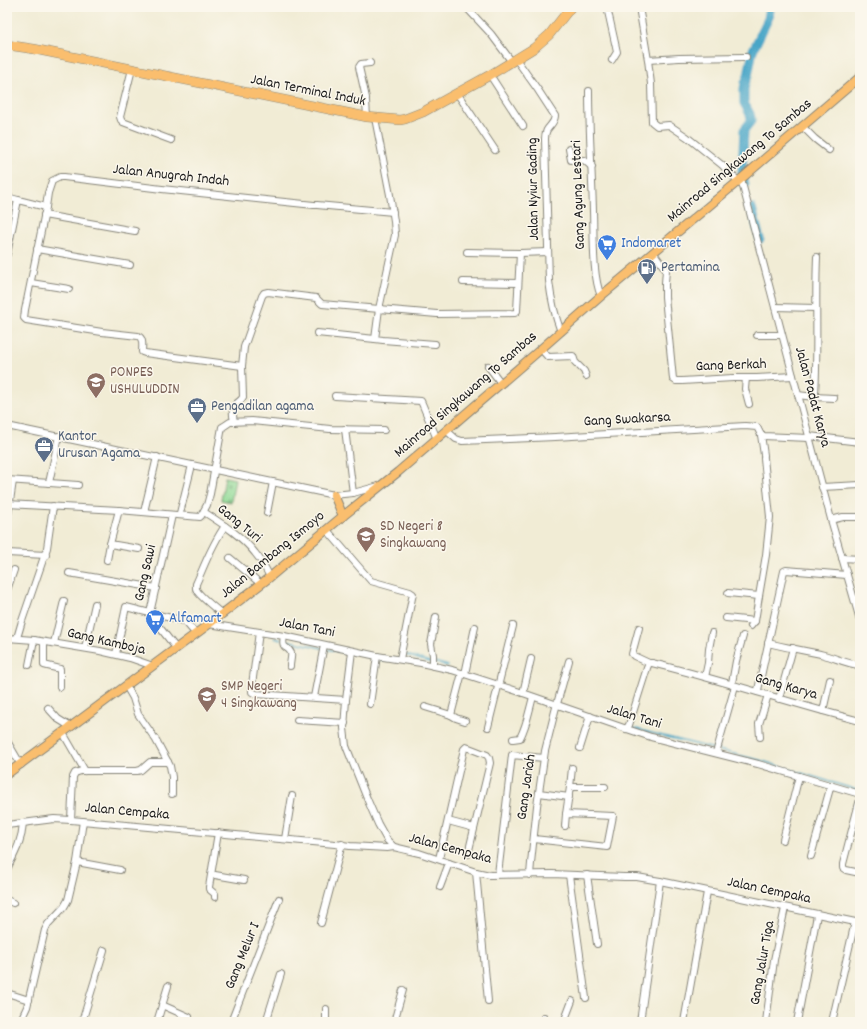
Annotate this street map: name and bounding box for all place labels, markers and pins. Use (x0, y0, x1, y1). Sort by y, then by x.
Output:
supermarket icon: Indomaret (596, 233, 618, 261)
place label: Indomaret (621, 233, 682, 255)
fuel station icon: Pertamina (636, 257, 658, 285)
place label: Pertamina (661, 257, 721, 279)
place label: PONPES USHULUDDIN (110, 362, 180, 401)
school or university icon: PONPES USHULUDDIN (85, 371, 107, 399)
office icon: Pengadilan agama (186, 396, 208, 424)
place label: Pengadilan agama (211, 396, 315, 418)
place label: Kantor Urusan Agama (58, 426, 141, 465)
office icon: Kantor Urusan Agama (33, 435, 55, 463)
place label: SD Negeri 8 Singkawang (380, 516, 446, 555)
school or university icon: SD Negeri 8 Singkawang (355, 525, 377, 553)
supermarket icon: Alfamart (144, 608, 166, 636)
place label: Alfamart (169, 608, 222, 630)
place label: SMP Negeri 4 Singkawang (221, 676, 297, 715)
school or university icon: SMP Negeri 4 Singkawang (196, 685, 218, 713)

